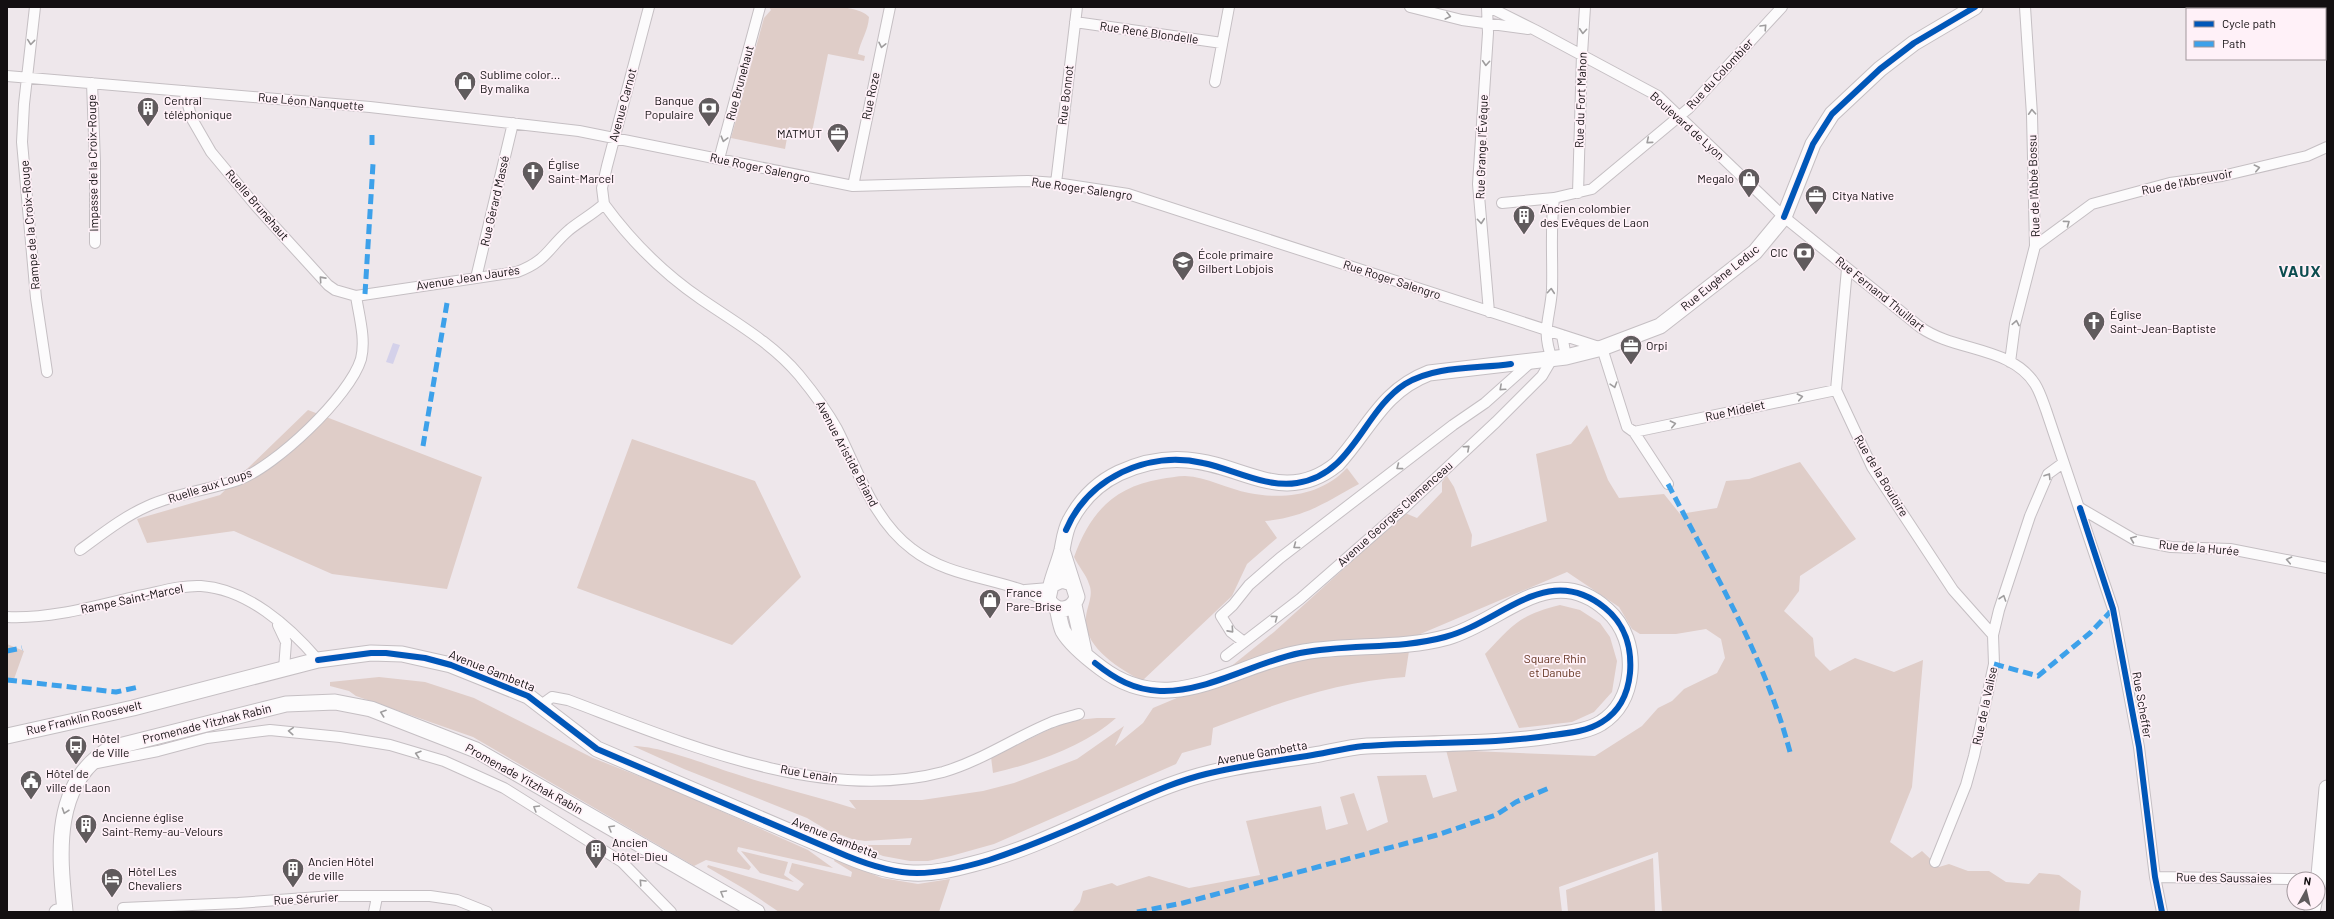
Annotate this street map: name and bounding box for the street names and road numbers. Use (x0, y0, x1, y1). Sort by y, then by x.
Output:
street label: Rue René Blondelle (1099, 18, 1199, 46)
street label: Rue du Colombier (1683, 35, 1756, 111)
street label: Rue Brunehaut (722, 44, 756, 122)
street label: Rue du Fort Mahon (1571, 52, 1589, 148)
street label: Rue Bonnot (1054, 64, 1076, 126)
street label: Avenue Carnot (606, 66, 639, 143)
street label: Rue Roze (858, 71, 882, 121)
street label: Boulevard de Lyon (1648, 88, 1728, 162)
street label: Rue Léon Nanquette (258, 89, 365, 113)
street label: Impasse de la Croix-Rouge (84, 94, 100, 232)
street label: Rue Grange l'Évêque (1472, 94, 1490, 200)
street label: Rue de l'Abbé Bossu (2024, 135, 2042, 237)
street label: Rue Roger Salengro (709, 150, 812, 184)
street label: Rue Gérard Massé (477, 154, 511, 247)
street label: Rampe de la Croix-Rouge (16, 160, 42, 290)
street label: Rue de l'Abreuvoir (2140, 165, 2234, 197)
street label: Ruelle Brunehaut (223, 166, 292, 243)
street label: Rue Roger Salengro (1031, 174, 1134, 202)
street label: Rue Eugène Leduc (1677, 241, 1761, 313)
street label: Rue Fernand Thuillart (1833, 253, 1928, 334)
street label: Rue Roger Salengro (1342, 257, 1443, 301)
street label: Avenue Jean Jaurès (415, 262, 521, 292)
street label: Rue Midelet (1704, 397, 1766, 423)
street label: Avenue Aristide Briand (814, 398, 882, 509)
street label: Rue de la Bouloire (1852, 432, 1912, 519)
street label: Avenue Georges Clemenceau (1334, 458, 1455, 569)
street label: Ruelle aux Loups (166, 465, 254, 505)
street label: Rue de la Hurée (2158, 537, 2240, 557)
street label: Rampe Saint-Marcel (79, 580, 184, 616)
street label: Avenue Gambetta (447, 646, 537, 694)
street label: Rue de la Valise (1969, 665, 1999, 746)
street label: Rue Scheffer (2130, 670, 2156, 740)
street label: Rue Franklin Roosevelt (25, 697, 143, 737)
street label: Promenade Yitzhak Rabin (141, 700, 273, 746)
street label: Avenue Gambetta (1216, 737, 1308, 767)
street label: Promenade Yitzhak Rabin (463, 740, 586, 816)
street label: Rue Lenain (779, 761, 839, 785)
street label: Avenue Gambetta (790, 813, 880, 861)
street label: Rue des Saussaies (2176, 869, 2272, 885)
street label: Rue Sérurier (273, 889, 339, 907)

